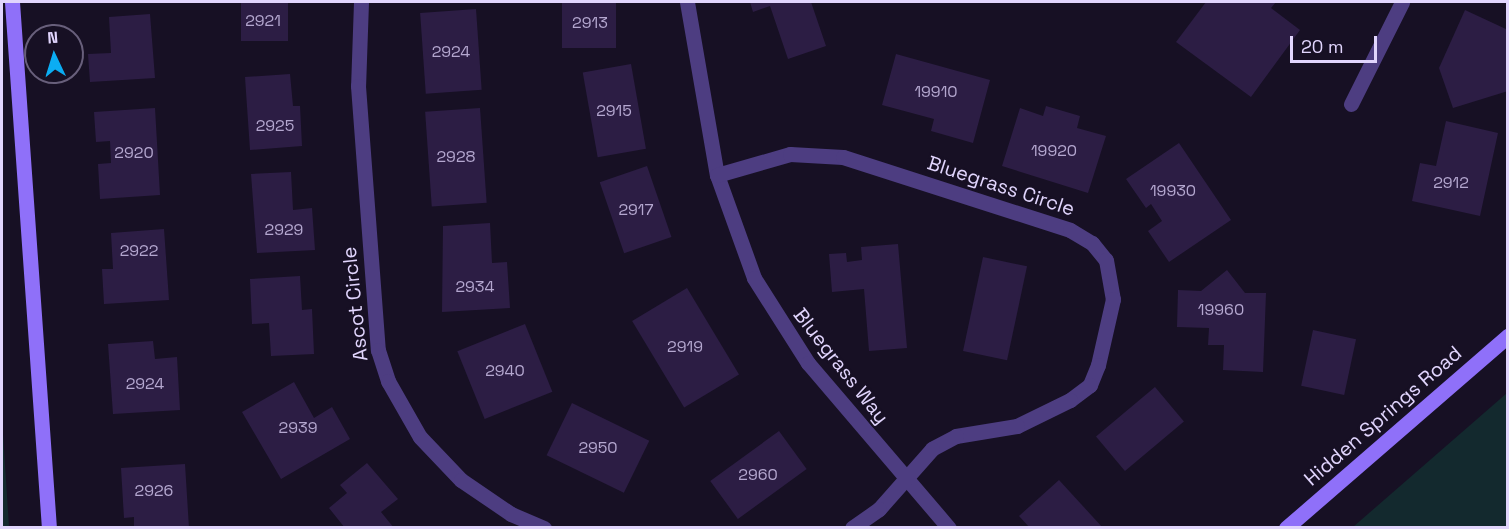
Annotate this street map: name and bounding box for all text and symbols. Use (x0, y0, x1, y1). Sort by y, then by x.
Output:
house number: 2921 (245, 11, 281, 31)
house number: 2913 (572, 13, 608, 33)
north arrow (24, 24, 84, 84)
scale bar (1293, 24, 1380, 62)
text: N (47, 27, 59, 48)
text: 20 m (1301, 35, 1344, 58)
house number: 2924 (432, 42, 470, 62)
house number: 19910 (914, 82, 958, 102)
house number: 2915 (596, 101, 632, 121)
house number: 2925 (256, 116, 294, 136)
house number: 19920 (1031, 141, 1077, 161)
house number: 2920 (114, 143, 154, 163)
house number: 2928 (436, 147, 476, 167)
street label: Bluegrass Circle (924, 151, 1078, 221)
house number: 2912 (1433, 173, 1469, 193)
house number: 19930 (1150, 181, 1196, 201)
house number: 2917 (618, 200, 654, 220)
house number: 2929 (265, 220, 303, 240)
house number: 2922 (120, 241, 158, 261)
street label: Ascot Circle (337, 246, 373, 362)
house number: 2934 (455, 277, 495, 297)
house number: 19960 (1198, 300, 1244, 320)
street label: Bluegrass Way (788, 303, 894, 429)
house number: 2919 (667, 337, 703, 357)
street label: Hidden Springs Road (1299, 341, 1467, 491)
house number: 2940 (485, 361, 525, 381)
house number: 2924 (126, 374, 164, 394)
house number: 2939 (279, 418, 317, 438)
house number: 2950 (578, 438, 618, 458)
house number: 2960 (738, 465, 778, 485)
house number: 2926 (135, 481, 173, 501)

